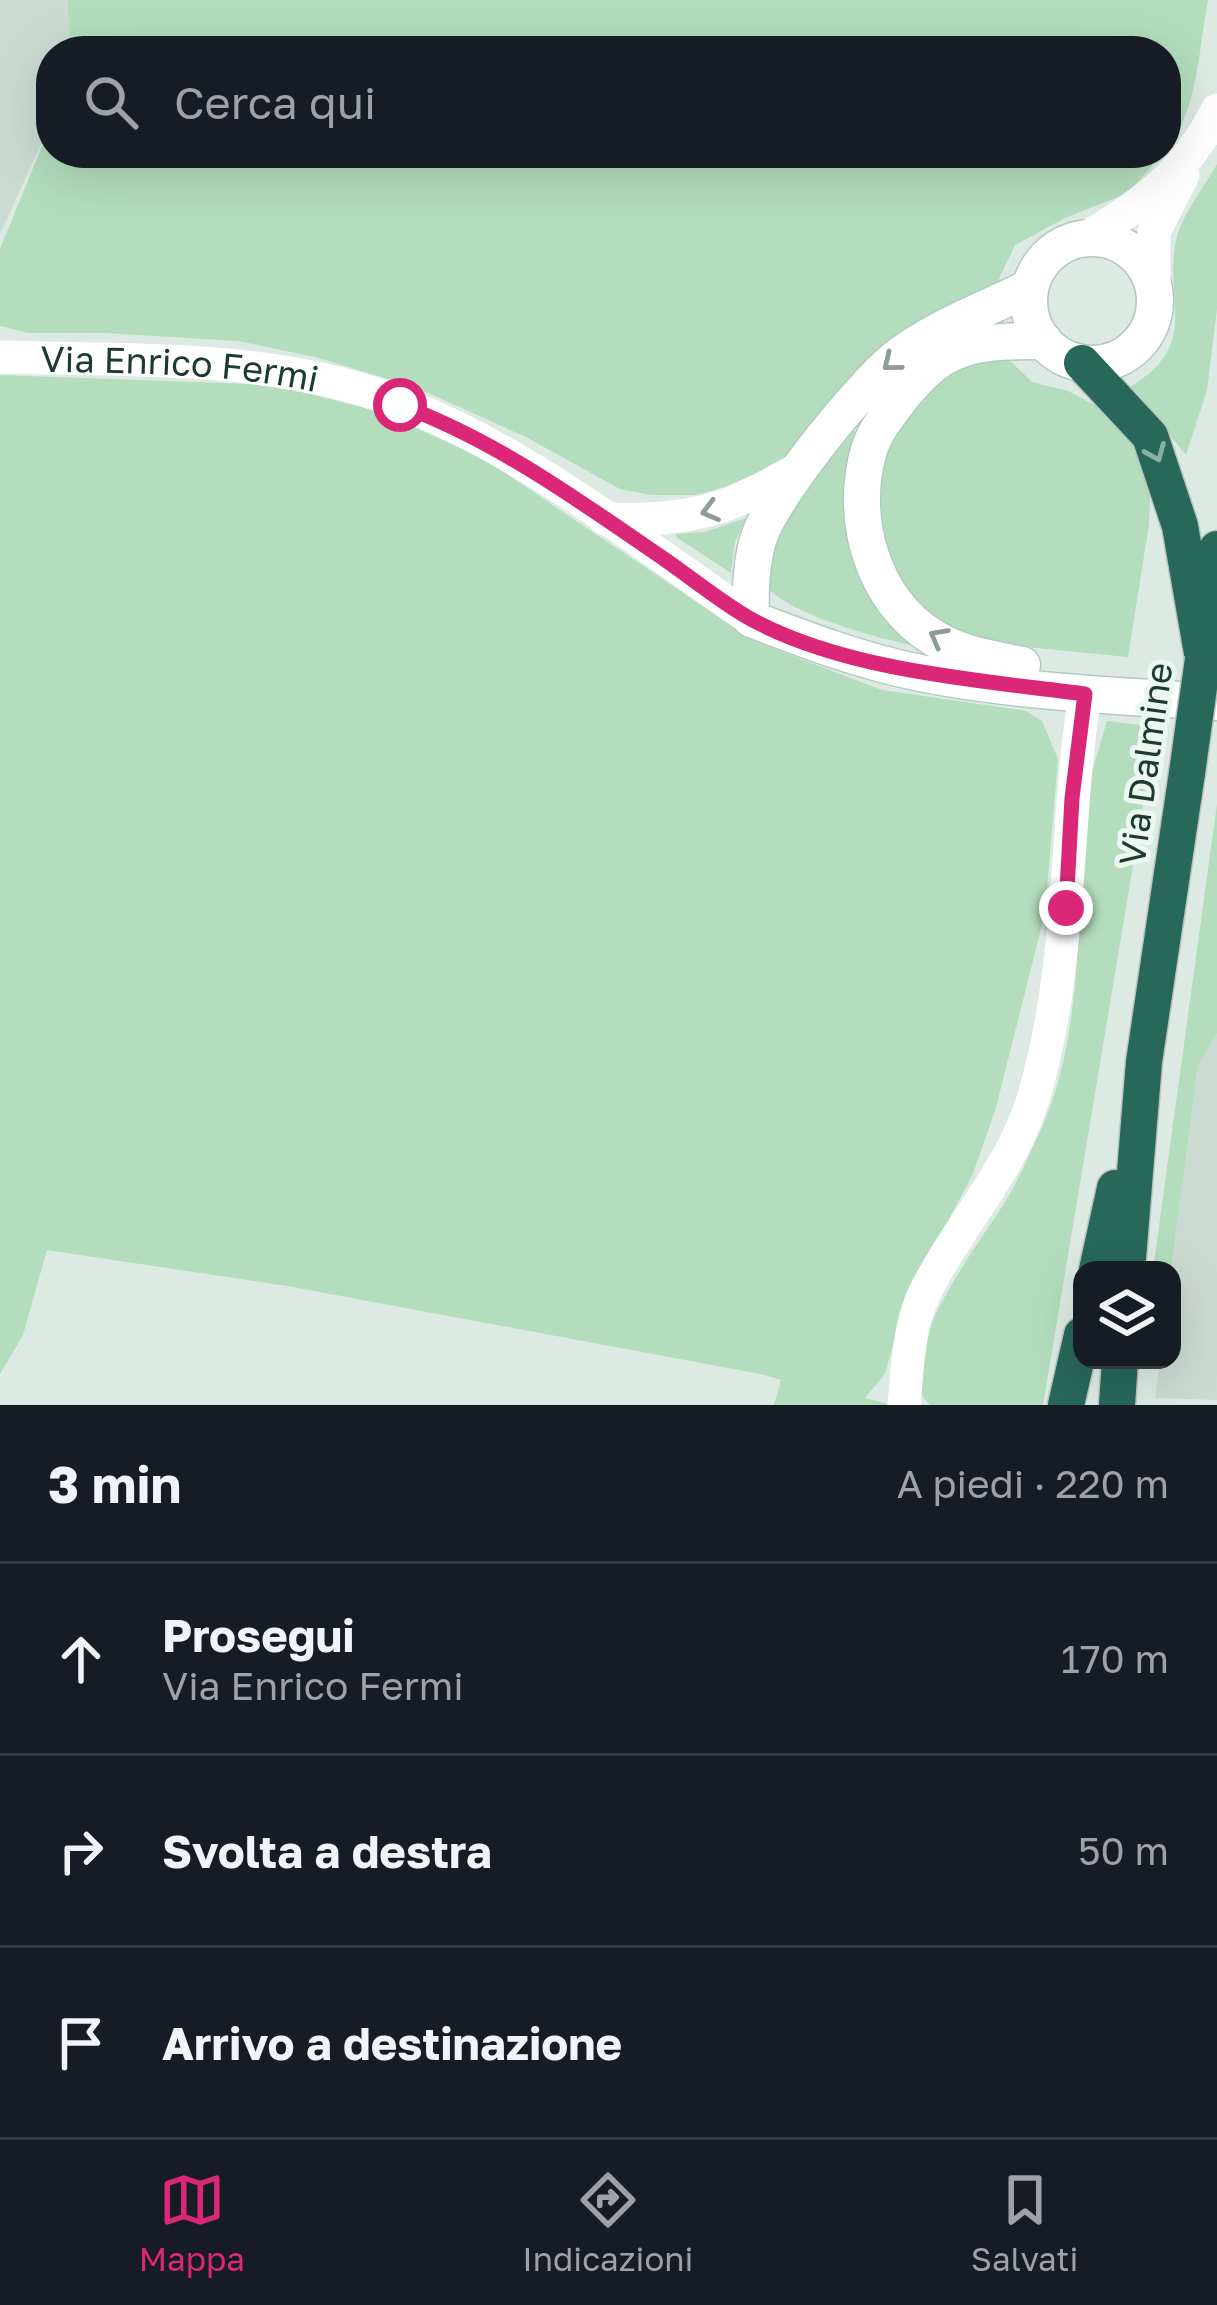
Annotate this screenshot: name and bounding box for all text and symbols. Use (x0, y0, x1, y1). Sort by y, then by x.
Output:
search box (36, 36, 1181, 168)
icon: search (78, 69, 144, 135)
text: Cerca qui (174, 75, 376, 129)
street label: Via Enrico Fermi (40, 336, 323, 399)
one-way arrow (883, 349, 905, 370)
route start (373, 378, 427, 432)
one-way arrow (1141, 441, 1165, 462)
one-way arrow (700, 496, 720, 521)
one-way arrow (929, 628, 951, 651)
street label: Via Dalmine (1109, 660, 1181, 868)
route end (1039, 881, 1093, 935)
map controls (1073, 1261, 1181, 1369)
button: layers (1073, 1261, 1181, 1369)
text: 3 min (48, 1453, 181, 1514)
text: A piedi · 220 m (897, 1460, 1169, 1507)
text: Prosegui (162, 1608, 355, 1662)
icon: ahead (48, 1626, 114, 1692)
text: 170 m (1061, 1635, 1169, 1682)
text: Via Enrico Fermi (162, 1662, 464, 1709)
icon: right (48, 1818, 114, 1884)
text: Svolta a destra (162, 1824, 492, 1878)
text: 50 m (1078, 1827, 1169, 1874)
icon: arrive (48, 2010, 114, 2076)
text: Arrivo a destinazione (162, 2016, 622, 2070)
tab: Mappa (139, 2167, 245, 2278)
tab: Indicazioni (522, 2167, 693, 2278)
tab: Salvati (971, 2167, 1078, 2278)

